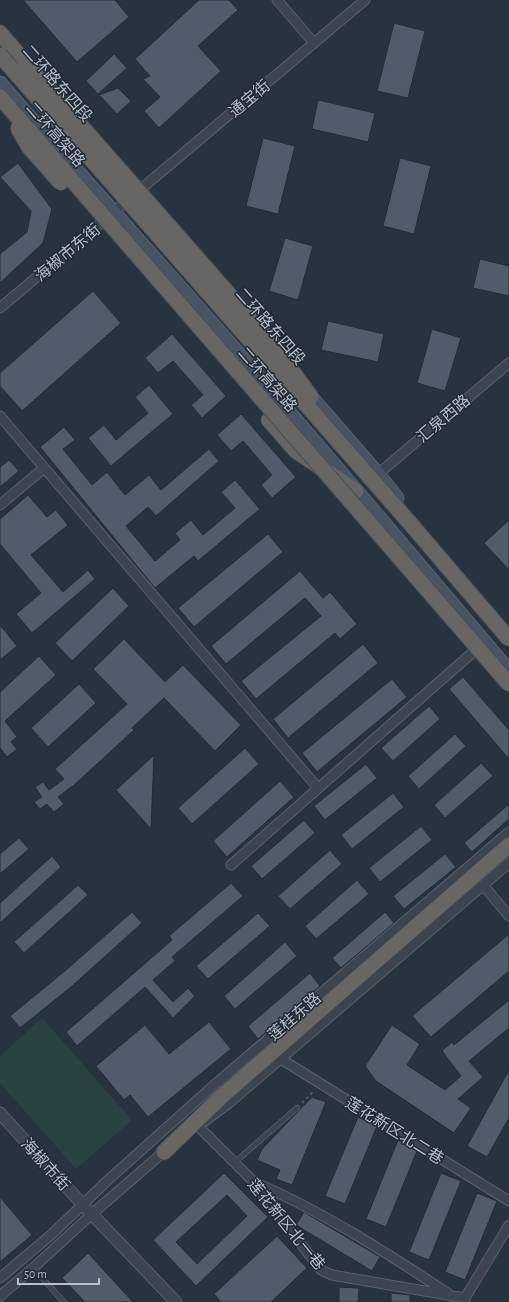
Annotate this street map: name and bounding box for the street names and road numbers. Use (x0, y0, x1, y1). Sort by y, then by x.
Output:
street label: 二环路东四段 (20, 42, 96, 125)
street label: 通宝街 (225, 76, 273, 120)
street label: 二环高架路 (23, 99, 88, 170)
street label: 海椒市东街 (31, 220, 103, 285)
street label: 二环路东四段 (233, 285, 309, 368)
street label: 二环高架路 (235, 344, 300, 415)
street label: 汇泉西路 (413, 391, 473, 445)
street label: 莲桂东路 (265, 989, 324, 1044)
street label: 莲花新区北二巷 (343, 1094, 447, 1167)
street label: 海椒市街 (18, 1135, 73, 1194)
street label: 莲花新区北一巷 (245, 1175, 328, 1273)

